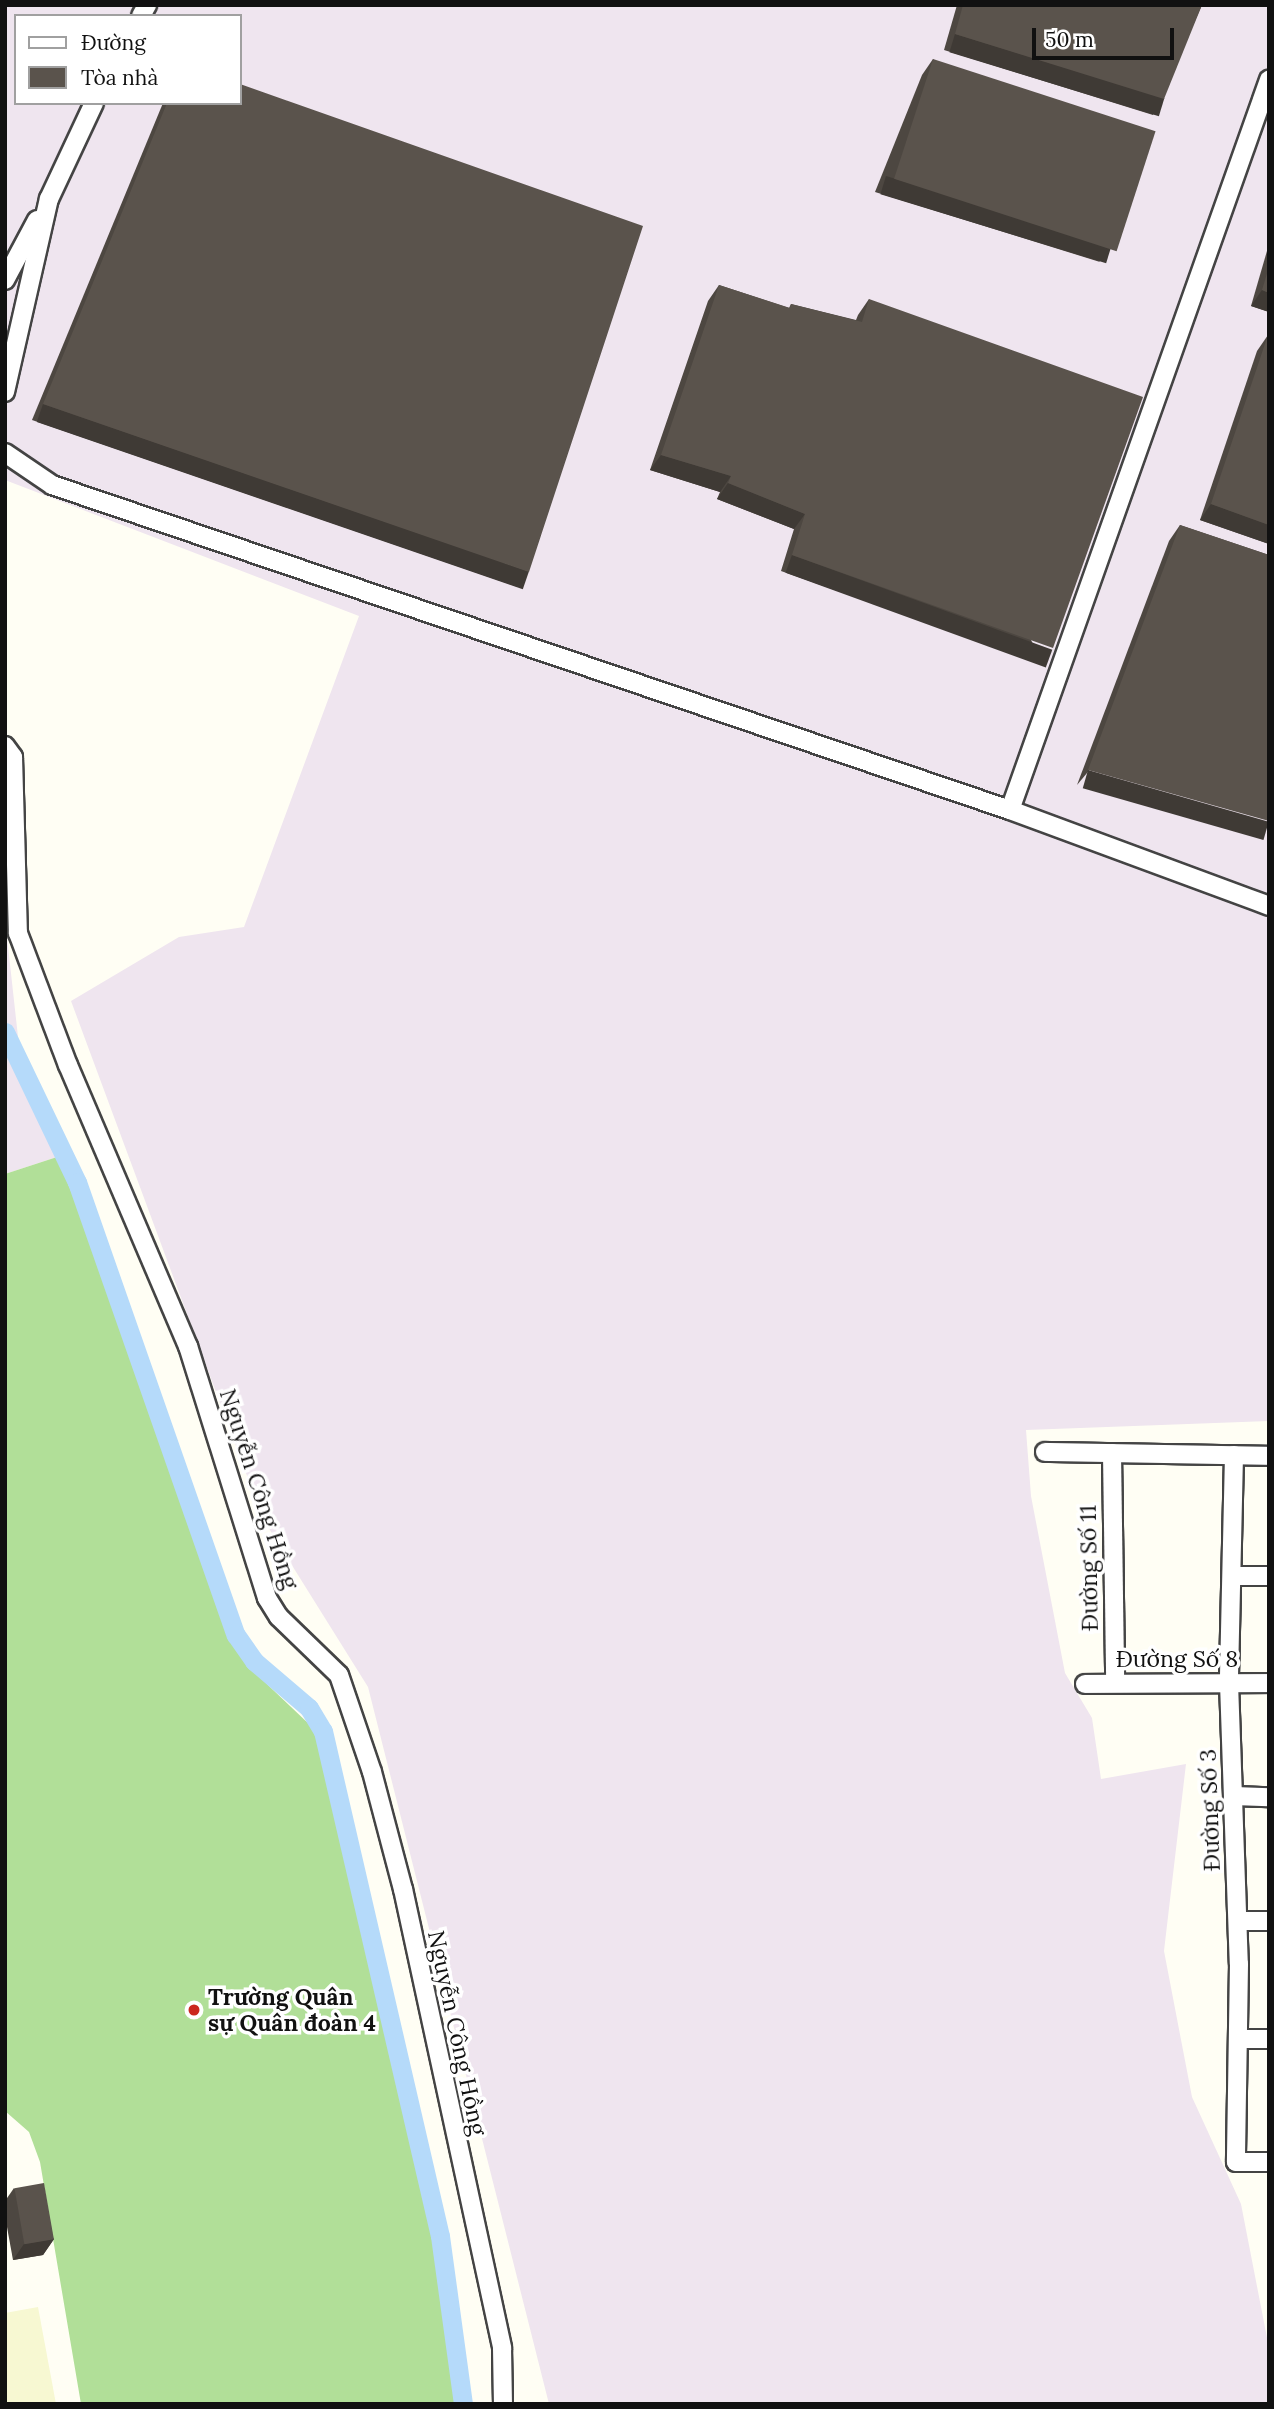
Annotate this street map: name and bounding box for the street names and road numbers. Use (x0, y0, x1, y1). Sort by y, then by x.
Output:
street label: Nguyễn Công Hồng (214, 1386, 304, 1592)
street label: Đường Số 11 (1074, 1505, 1104, 1631)
street label: Đường Số 8 (1116, 1645, 1238, 1673)
street label: Đường Số 3 (1194, 1748, 1226, 1872)
street label: Nguyễn Công Hồng (422, 1928, 492, 2138)

